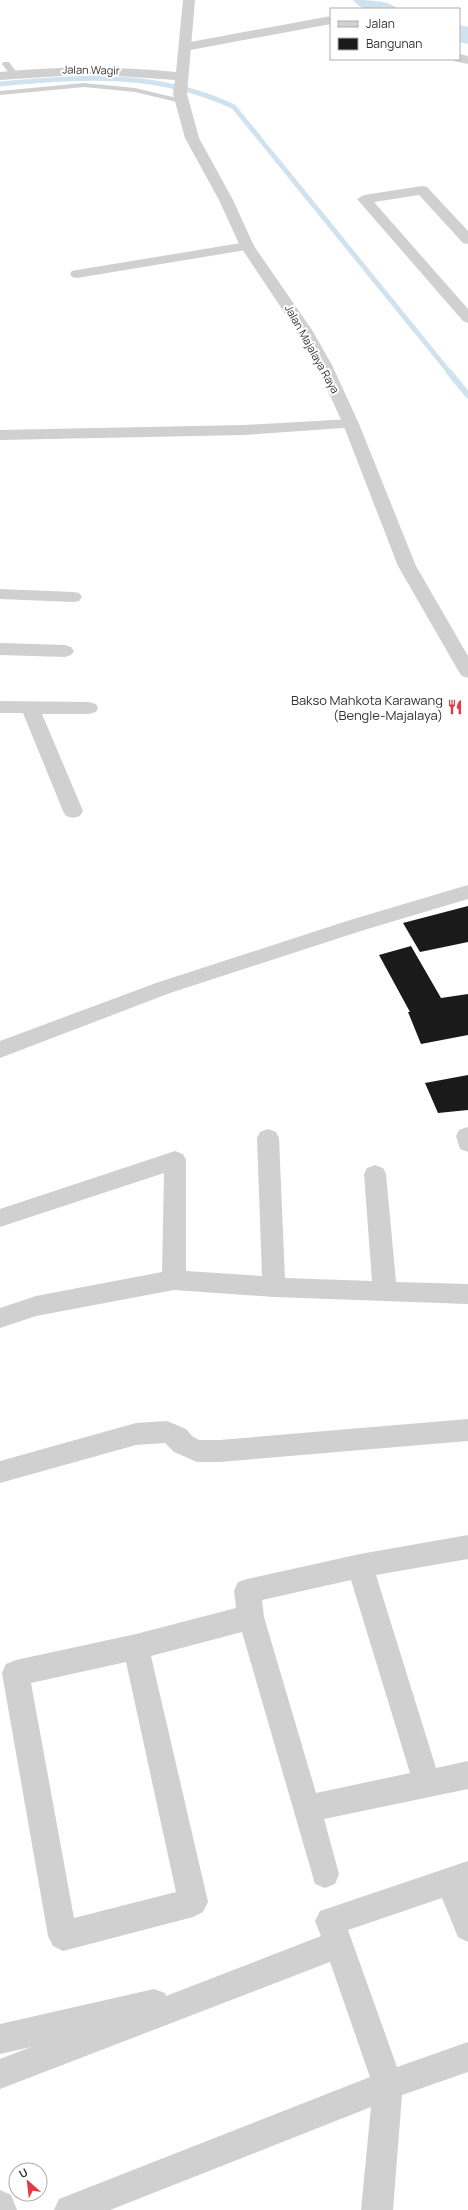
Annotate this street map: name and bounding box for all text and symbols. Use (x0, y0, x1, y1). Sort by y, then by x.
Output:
legend (330, 8, 460, 60)
text: Jalan (366, 15, 395, 32)
text: Bangunan (366, 35, 422, 52)
street label: Jalan Wagir (62, 61, 120, 78)
street label: Jalan Majalaya Raya (282, 302, 343, 396)
place label: Bakso Mahkota Karawang (Bengle-Majalaya) (291, 691, 443, 724)
restaurant icon: Bakso Mahkota Karawang (Bengle-Majalaya) (446, 698, 464, 716)
north arrow (8, 2162, 48, 2202)
text: U (16, 2164, 30, 2181)

